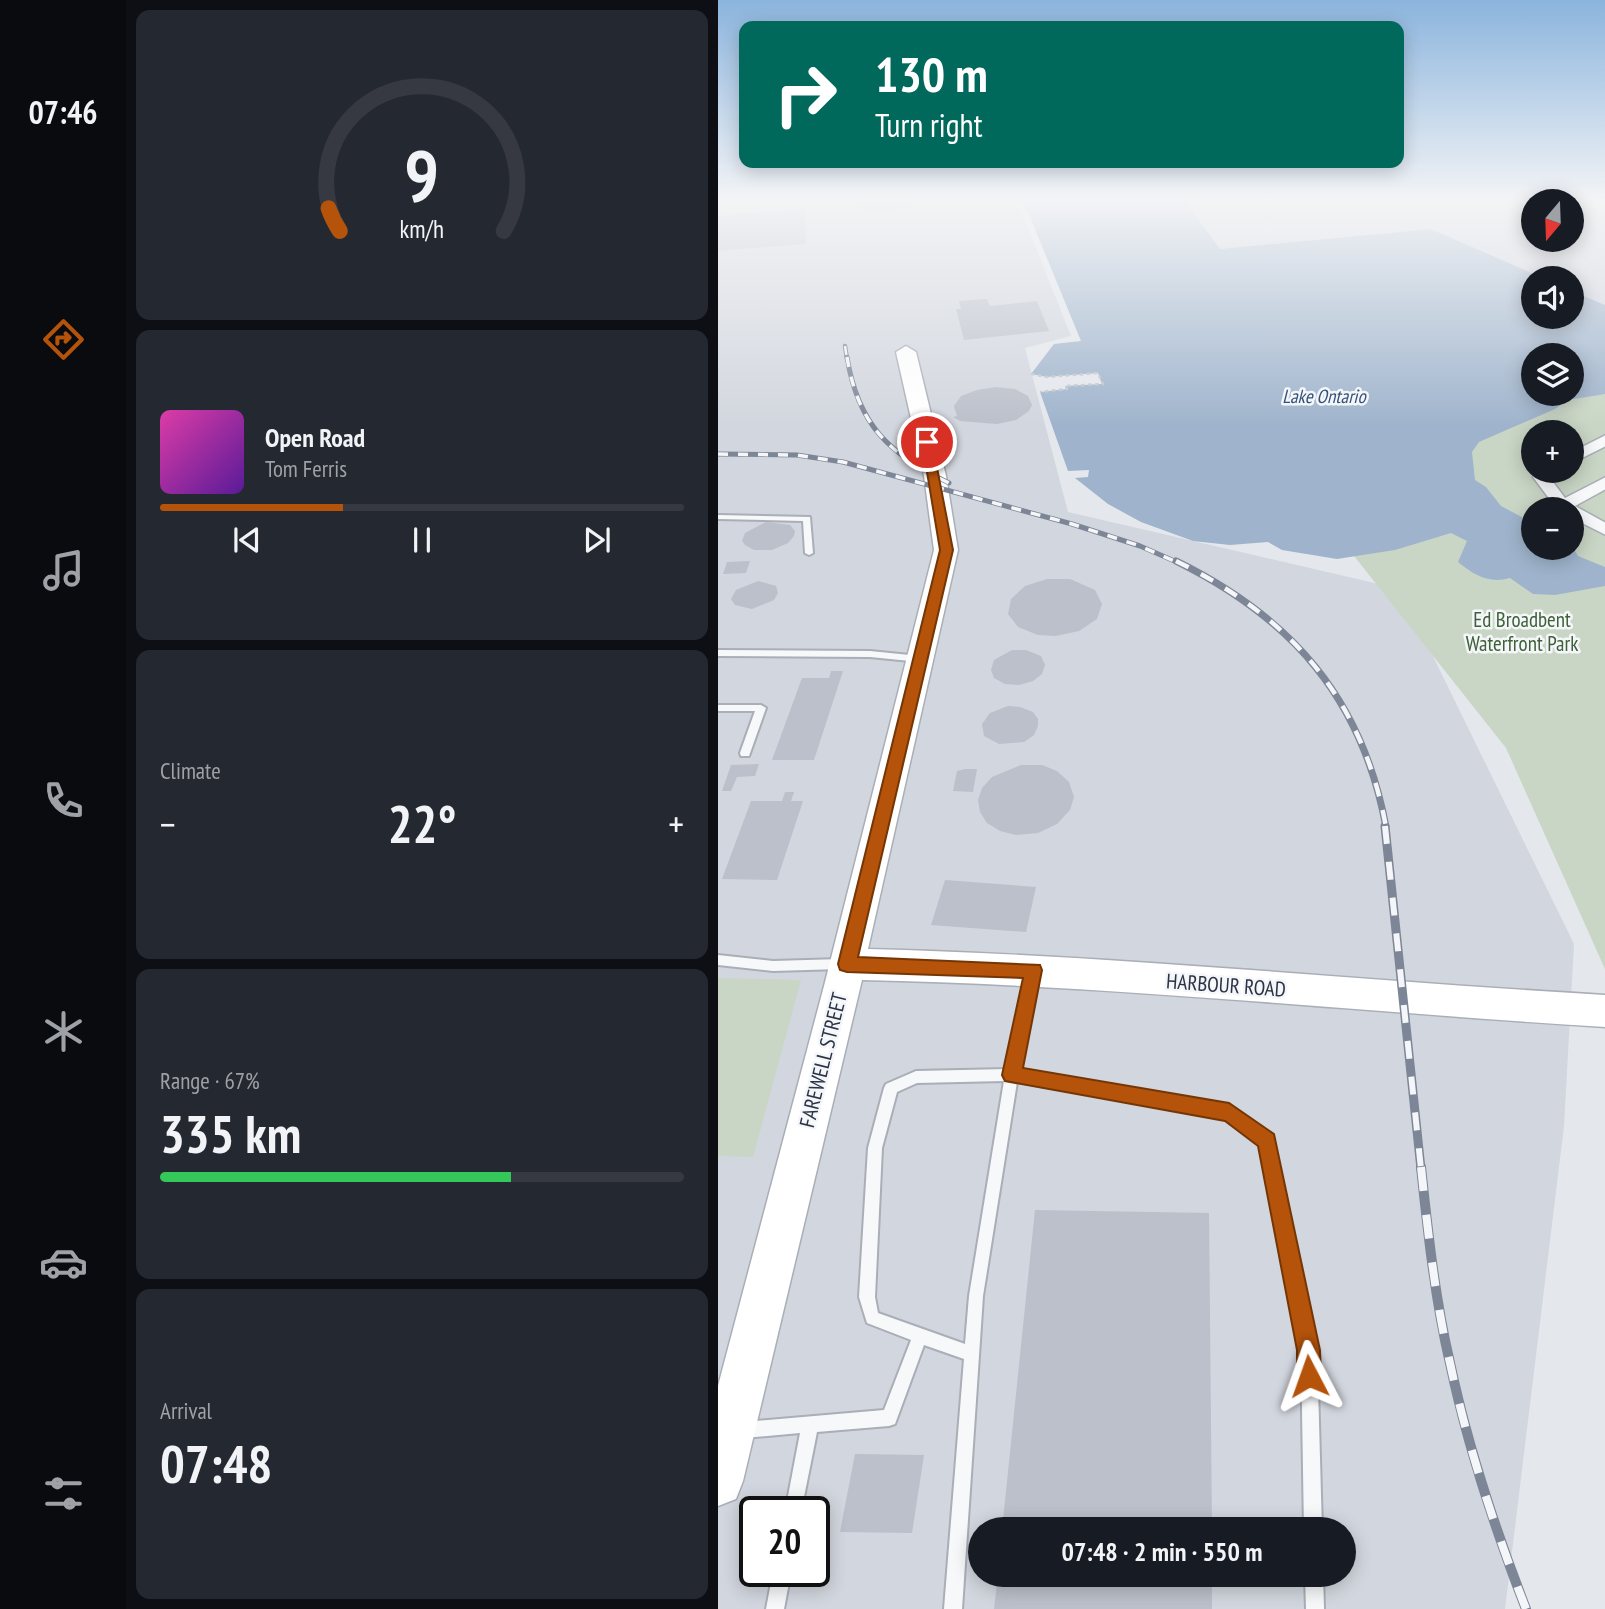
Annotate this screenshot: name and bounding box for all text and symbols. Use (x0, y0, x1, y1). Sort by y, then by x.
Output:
text: 130 m (875, 42, 988, 106)
icon: right (760, 49, 851, 140)
text: 07:46 (28, 91, 98, 133)
text: Turn right (875, 104, 983, 146)
text: 9 (405, 127, 439, 221)
north arrow (1521, 189, 1584, 252)
map controls (1521, 189, 1584, 560)
text: km/h (400, 213, 444, 245)
button: sound (1521, 266, 1584, 329)
icon: directions (39, 315, 88, 364)
button: layers (1521, 343, 1584, 406)
water label: Lake Ontario (1282, 384, 1367, 408)
pin (897, 412, 957, 472)
button: + (1521, 420, 1584, 483)
text: Open Road (265, 421, 365, 454)
icon: arrive (908, 423, 946, 461)
text: Tom Ferris (265, 454, 347, 483)
button: − (1521, 497, 1584, 560)
icon: previous (228, 521, 266, 559)
icon: pause (403, 521, 441, 559)
icon: next (578, 521, 616, 559)
icon: music (39, 546, 88, 595)
park label: Ed Broadbent Waterfront Park (1466, 606, 1578, 657)
text: Climate (160, 756, 221, 785)
icon: phone (39, 776, 88, 825)
text: 22° (388, 790, 456, 857)
text: − (160, 799, 176, 848)
text: + (668, 799, 684, 848)
street label: HARBOUR ROAD (1165, 967, 1287, 1003)
street label: FAREWELL STREET (793, 989, 853, 1130)
icon: climate (39, 1007, 88, 1056)
text: Range · 67% (160, 1066, 260, 1095)
text: 335 km (160, 1100, 301, 1167)
icon: car (39, 1238, 88, 1287)
position arrow (1272, 1339, 1346, 1413)
text: Arrival (160, 1396, 212, 1425)
text: 07:48 (160, 1430, 272, 1497)
icon: filters (39, 1469, 88, 1518)
speed limit sign: 20 (739, 1496, 830, 1587)
text: 07:48 · 2 min · 550 m (1062, 1535, 1262, 1568)

